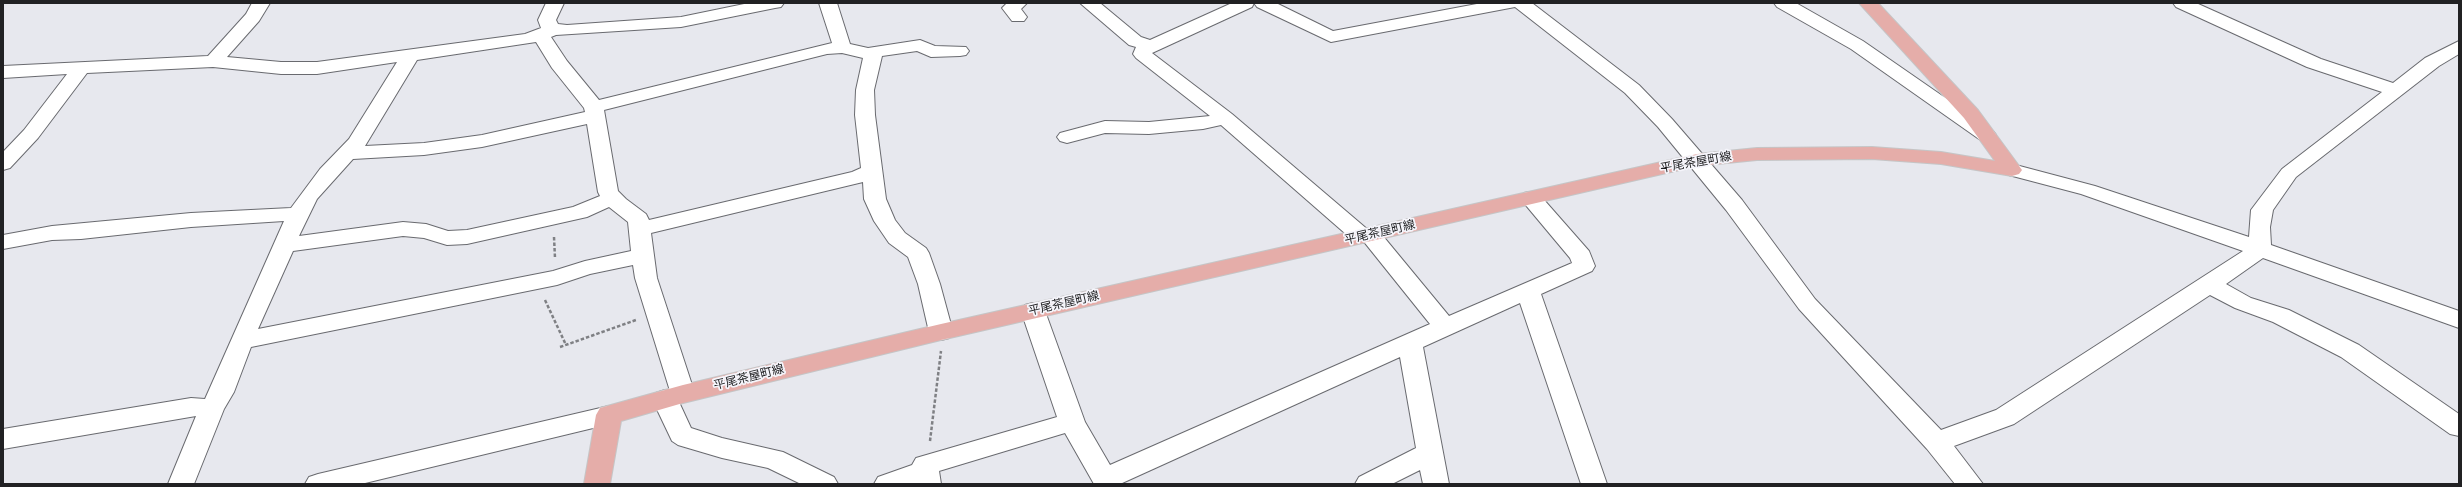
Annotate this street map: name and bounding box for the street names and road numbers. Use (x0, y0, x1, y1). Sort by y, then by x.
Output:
street label: 平尾茶屋町線 (1659, 150, 1733, 176)
street label: 平尾茶屋町線 (1343, 218, 1417, 248)
street label: 平尾茶屋町線 (1027, 289, 1101, 319)
street label: 平尾茶屋町線 (712, 362, 786, 394)

